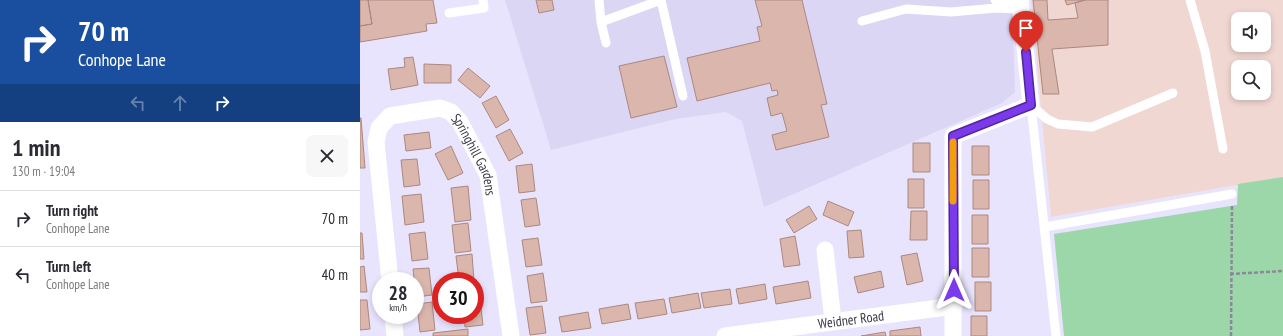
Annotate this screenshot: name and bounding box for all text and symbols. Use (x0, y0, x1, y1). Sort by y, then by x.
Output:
pin (1009, 11, 1043, 52)
text: 70 m (78, 12, 129, 49)
map controls (1231, 12, 1271, 100)
button: sound (1231, 12, 1271, 52)
icon: right (12, 16, 64, 68)
icon: arrive (1015, 17, 1037, 39)
text: Conhope Lane (78, 48, 166, 71)
button: search (1231, 60, 1271, 100)
icon: left (127, 92, 149, 114)
icon: ahead (169, 92, 191, 114)
icon: right (211, 92, 233, 114)
street label: Springhill Gardens (448, 110, 500, 197)
text: 1 min (12, 132, 60, 163)
button: close (306, 135, 348, 177)
text: 130 m · 19:04 (12, 163, 75, 180)
text: Turn right (46, 201, 98, 220)
icon: right (12, 208, 34, 230)
text: 70 m (322, 209, 348, 228)
text: Conhope Lane (46, 220, 110, 237)
text: Turn left (46, 257, 91, 276)
icon: left (12, 264, 34, 286)
text: 40 m (322, 265, 348, 284)
position arrow (933, 269, 975, 311)
speed limit sign: 30 (432, 272, 484, 324)
text: Conhope Lane (46, 276, 110, 293)
text: 28 (388, 280, 408, 306)
text: km/h (389, 301, 407, 314)
street label: Weidner Road (817, 306, 885, 333)

